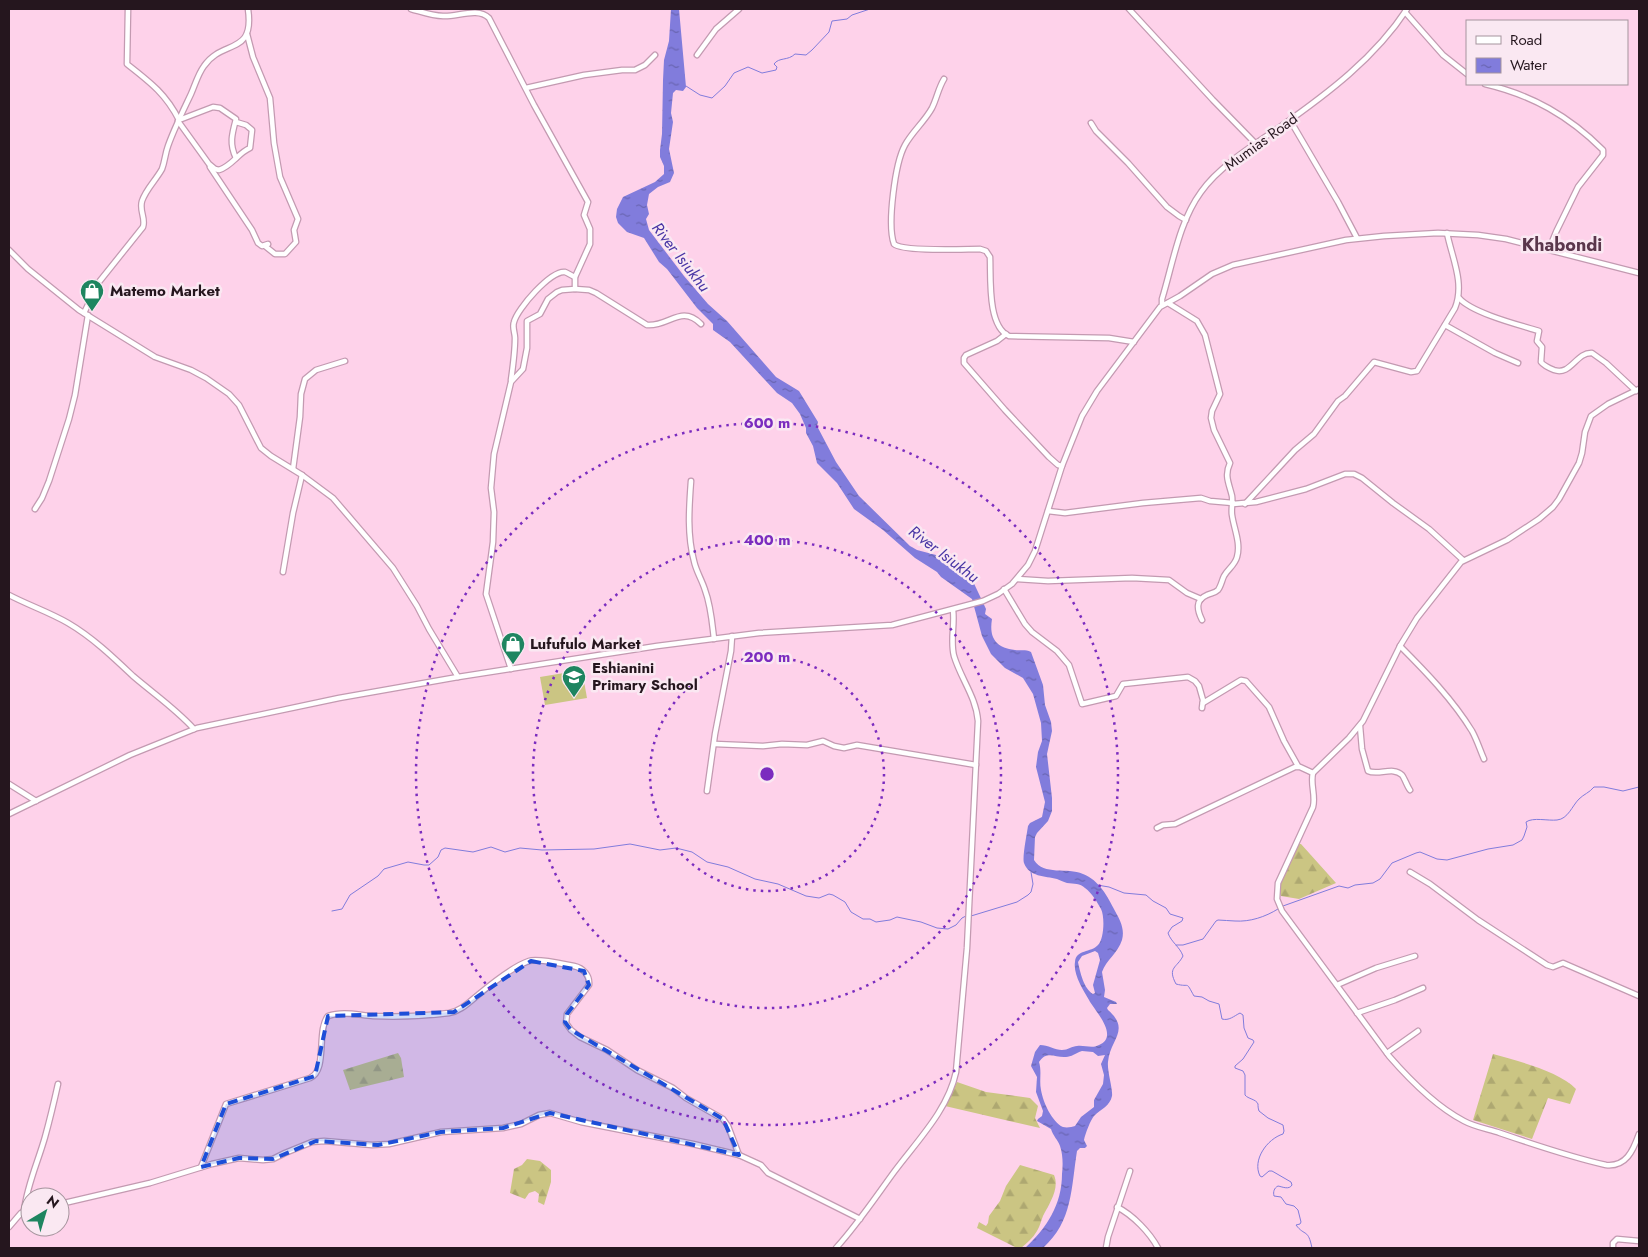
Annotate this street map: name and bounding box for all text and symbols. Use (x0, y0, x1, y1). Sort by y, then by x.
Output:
legend (1466, 20, 1628, 85)
text: Road (1510, 29, 1542, 51)
text: Water (1510, 54, 1548, 76)
street label: Mumias Road (1220, 108, 1302, 176)
water label: River Isiukhu (646, 217, 716, 297)
district label: Khabondi (1522, 232, 1602, 258)
shop icon: Matemo Market (79, 278, 105, 312)
place label: Matemo Market (110, 280, 220, 302)
text: 600 m (744, 412, 790, 434)
water label: River Isiukhu (904, 520, 984, 588)
text: 400 m (743, 529, 791, 551)
shop icon: Lufufulo Market (500, 631, 526, 665)
place label: Lufufulo Market (530, 633, 641, 655)
text: 200 m (744, 646, 790, 668)
place label: Eshianini Primary School (592, 657, 698, 696)
school or university icon: Eshianini Primary School (561, 664, 587, 698)
centre of rings (758, 765, 776, 783)
north arrow (20, 1187, 70, 1237)
text: N (42, 1190, 64, 1213)

